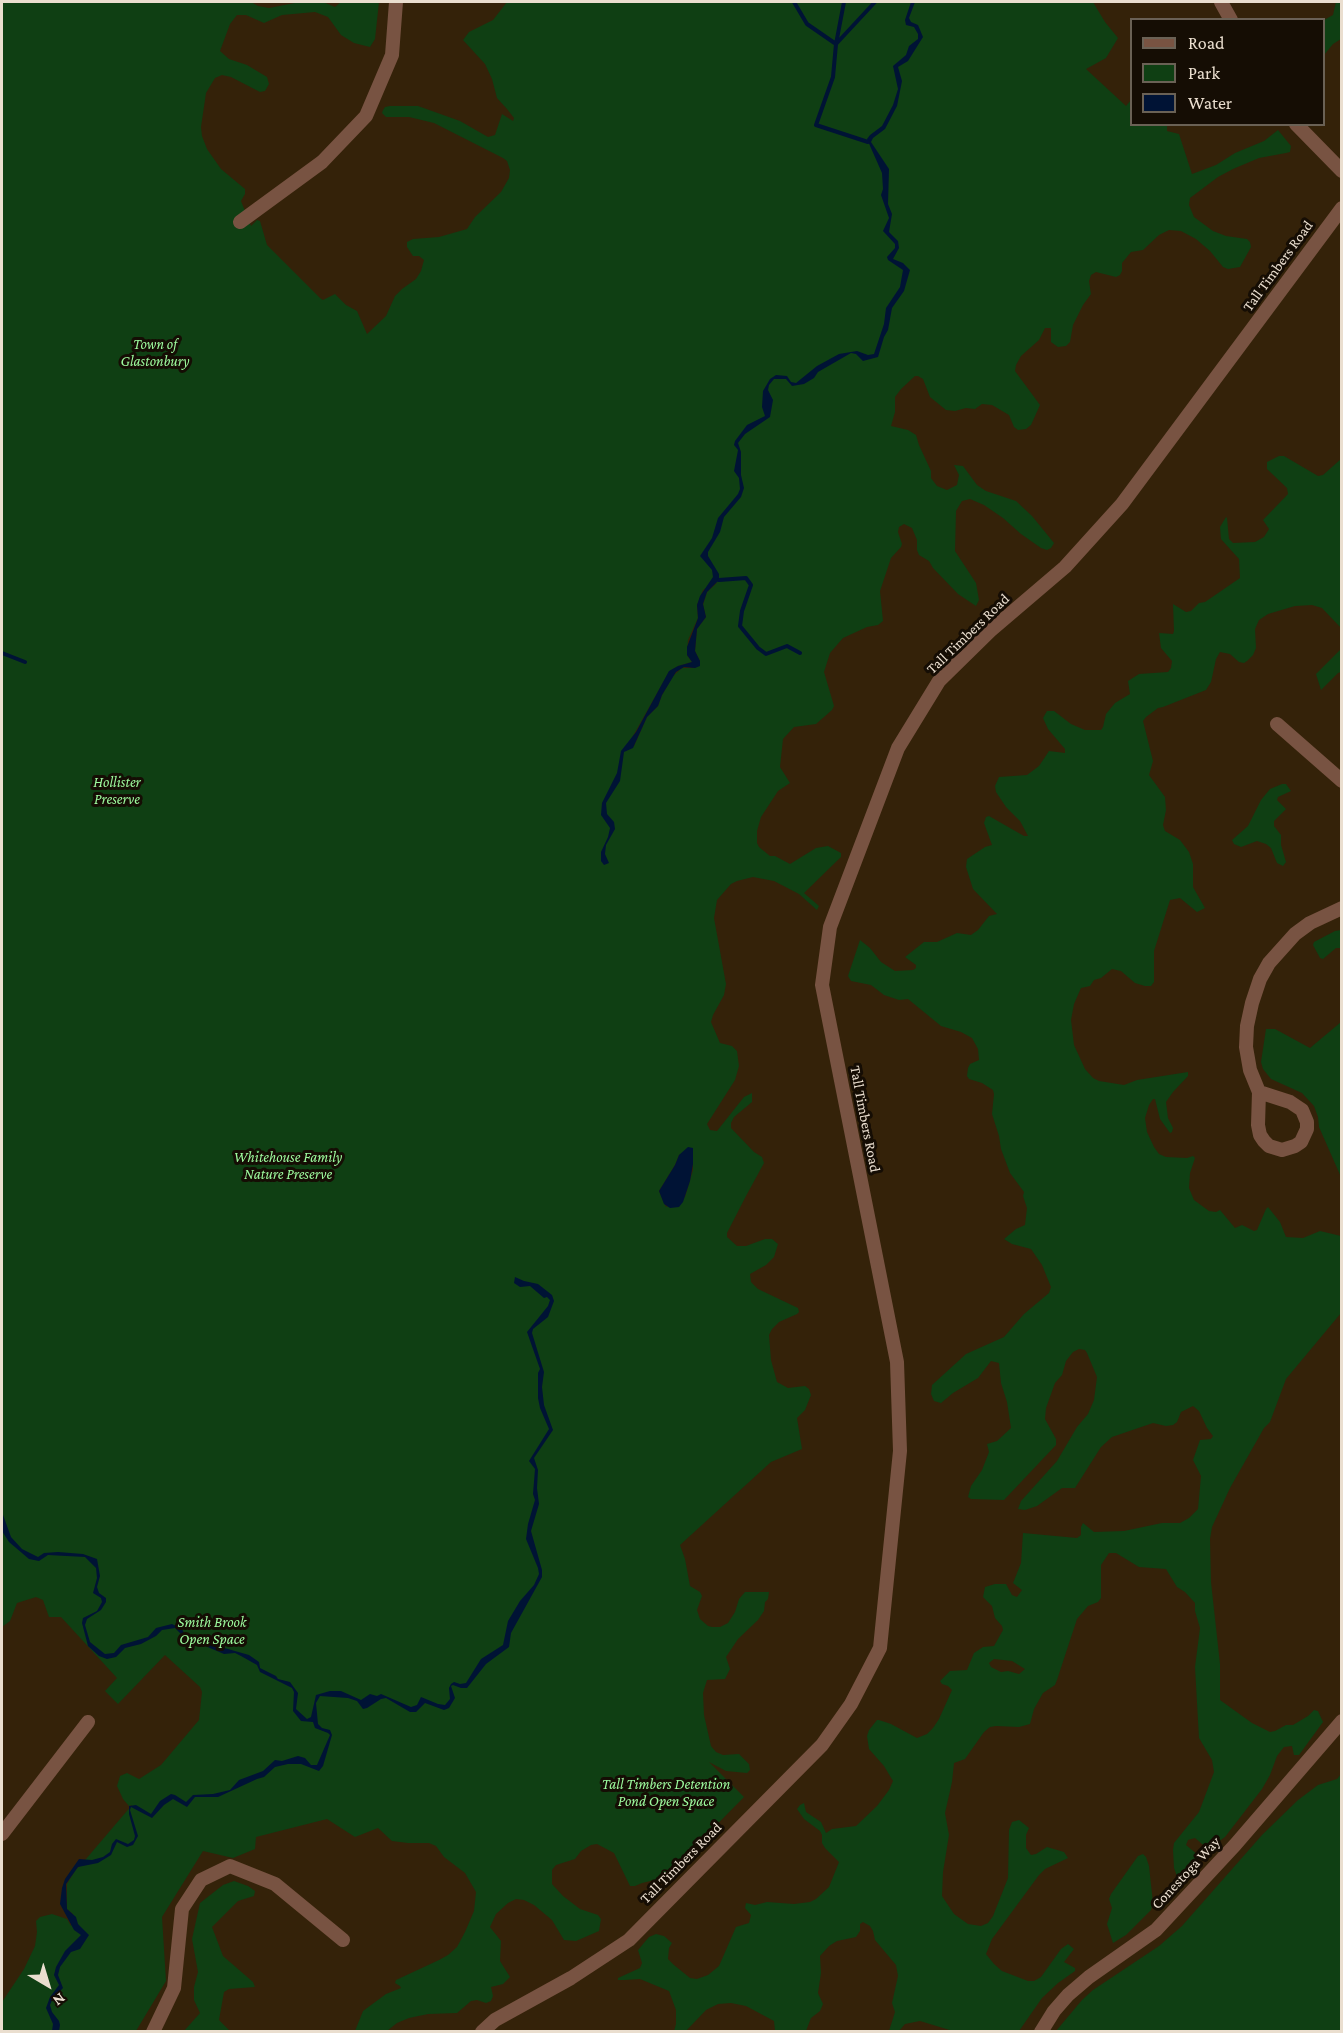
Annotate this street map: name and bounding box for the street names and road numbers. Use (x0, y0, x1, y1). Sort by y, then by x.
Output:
street label: Tall Timbers Road (1239, 217, 1317, 315)
street label: Tall Timbers Road (923, 590, 1013, 678)
street label: Tall Timbers Road (846, 1064, 884, 1174)
street label: Tall Timbers Road (636, 1818, 726, 1908)
street label: Conestoga Way (1148, 1833, 1224, 1913)

